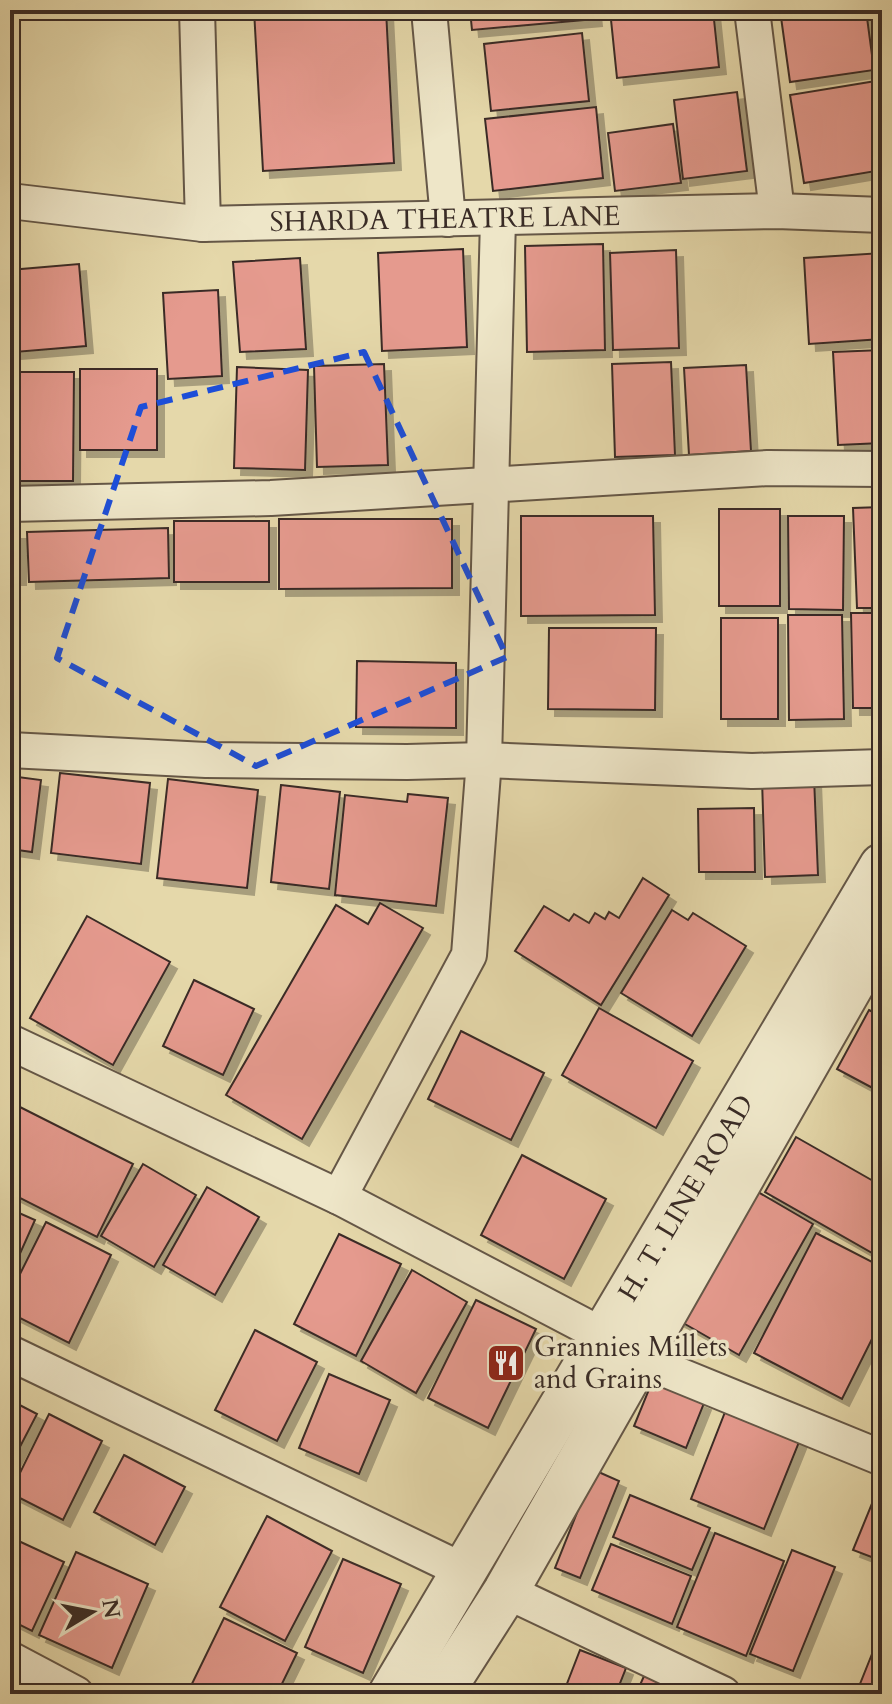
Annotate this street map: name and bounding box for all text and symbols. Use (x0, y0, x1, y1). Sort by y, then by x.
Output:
street label: SHARDA THEATRE LANE (269, 197, 621, 241)
street label: H. T. LINE ROAD (609, 1088, 763, 1308)
place label: Grannies Millets and Grains (534, 1328, 727, 1398)
restaurant icon: Grannies Millets and Grains (485, 1342, 527, 1384)
north arrow (52, 1572, 132, 1652)
text: N (94, 1597, 127, 1621)

